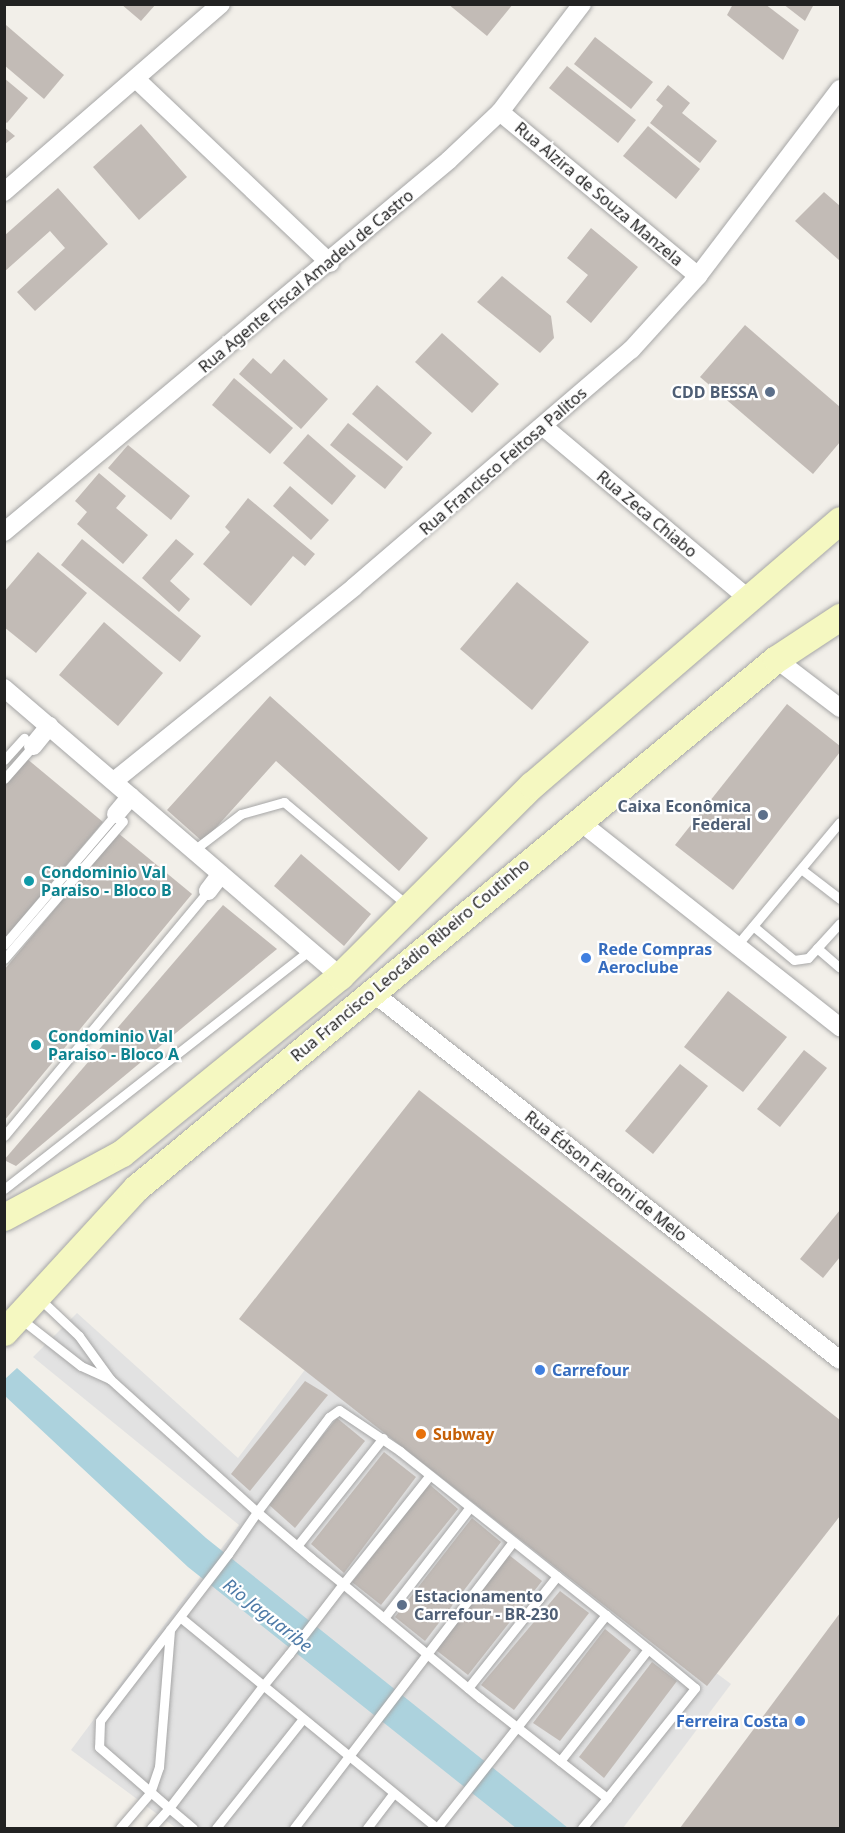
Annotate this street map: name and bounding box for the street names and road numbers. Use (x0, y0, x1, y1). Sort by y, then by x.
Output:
street label: Rua Alzira de Souza Manzela (511, 118, 687, 270)
street label: Rua Agente Fiscal Amadeu de Castro (195, 185, 417, 377)
street label: Rua Francisco Feitosa Palitos (416, 383, 590, 539)
street label: Rua Zeca Chiabo (593, 467, 701, 561)
street label: Rua Francisco Leocádio Ribeiro Coutinho (287, 855, 533, 1065)
street label: Rua Édson Falconi de Melo (521, 1107, 691, 1245)

